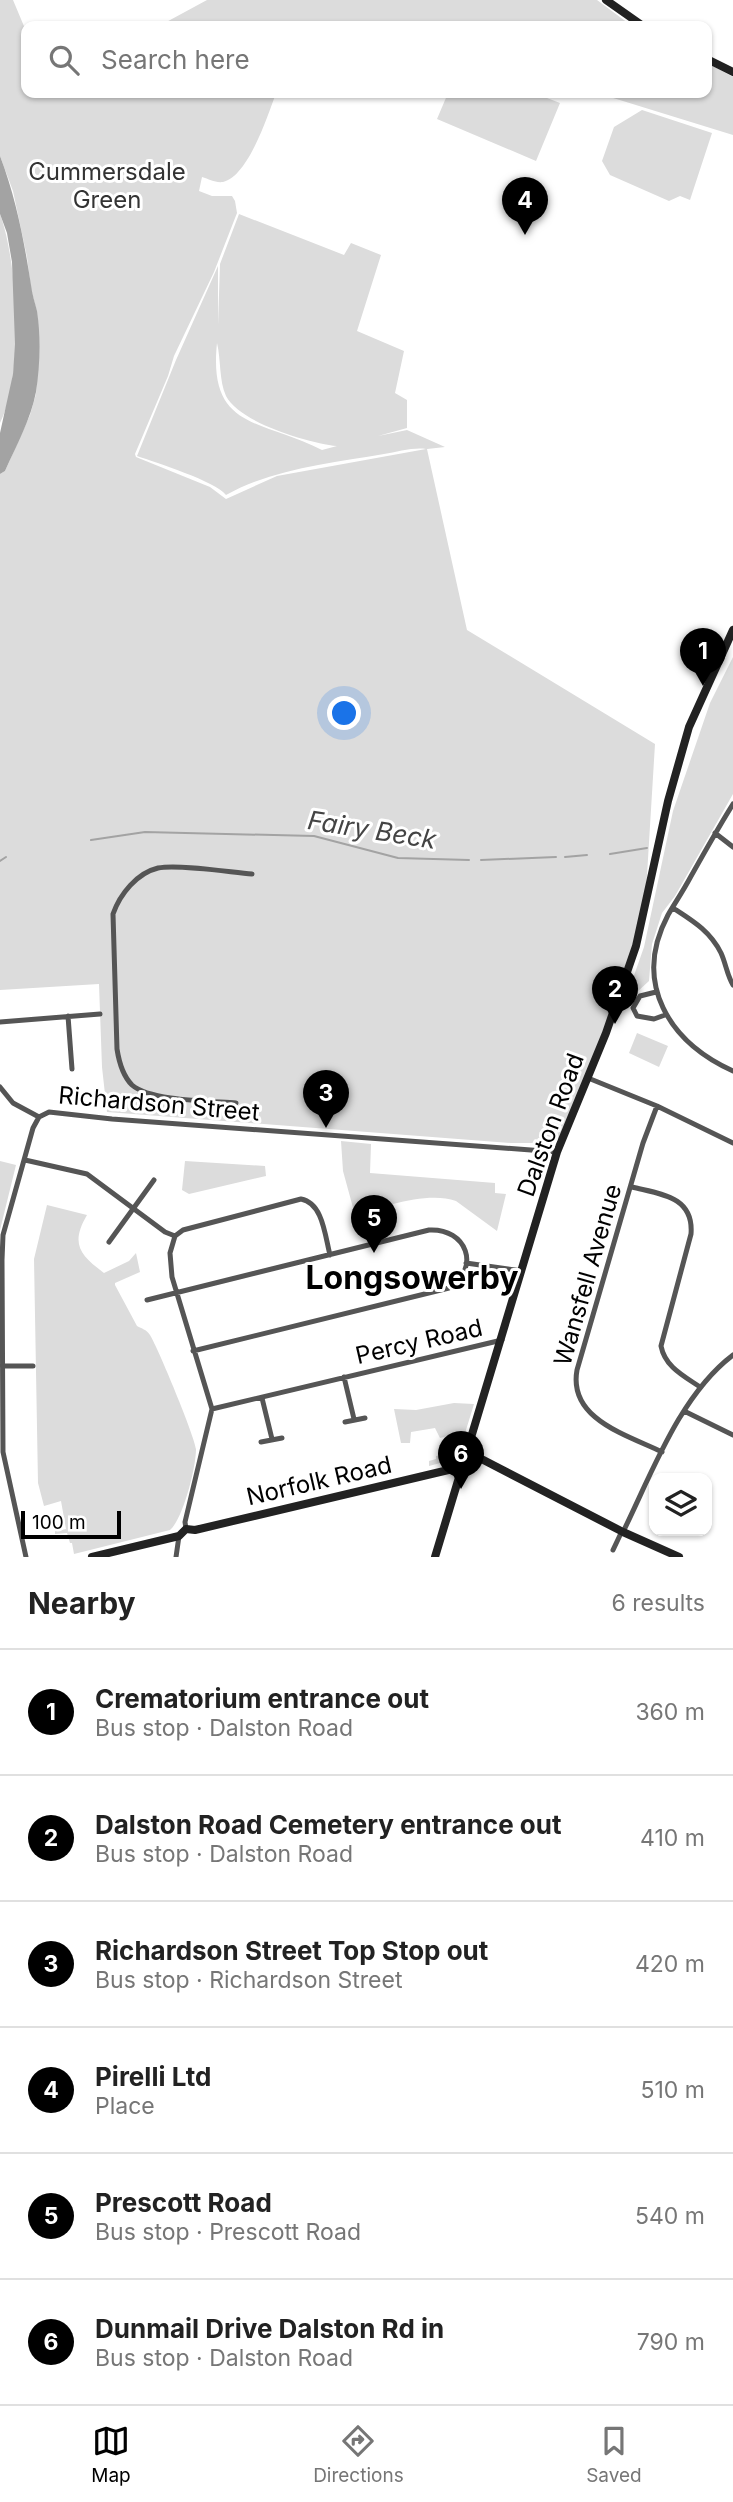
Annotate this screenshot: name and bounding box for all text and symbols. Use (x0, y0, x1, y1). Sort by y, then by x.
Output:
search box (21, 21, 712, 98)
icon: search (45, 41, 83, 79)
text: Search here (101, 44, 250, 75)
park label: Cummersdale Green (28, 157, 186, 214)
pin: 4 (502, 177, 548, 235)
pin: 1 (680, 628, 726, 686)
your location (327, 696, 361, 730)
water label: Fairy Beck (306, 804, 439, 855)
pin: 2 (592, 966, 638, 1024)
street label: Dalston Road (511, 1049, 590, 1200)
pin: 3 (303, 1070, 349, 1128)
street label: Richardson Street (57, 1080, 261, 1127)
street label: Wansfell Avenue (548, 1181, 627, 1369)
pin: 5 (351, 1195, 397, 1253)
district label: Longsowerby (305, 1258, 519, 1297)
street label: Percy Road (353, 1313, 485, 1370)
pin: 6 (438, 1431, 484, 1489)
street label: Norfolk Road (243, 1450, 394, 1511)
map controls (649, 1473, 712, 1536)
button: layers (649, 1473, 712, 1536)
scale bar (21, 1508, 121, 1540)
text: 100 m (32, 1511, 86, 1534)
text: Nearby (28, 1585, 136, 1621)
text: 6 results (611, 1589, 705, 1617)
text: Crematorium entrance out (95, 1683, 429, 1714)
text: 1 (46, 1698, 56, 1726)
text: 360 m (635, 1698, 705, 1726)
text: Bus stop · Dalston Road (95, 1714, 353, 1742)
text: Dalston Road Cemetery entrance out (95, 1809, 561, 1840)
text: 2 (44, 1824, 58, 1852)
text: 410 m (640, 1824, 705, 1852)
text: Bus stop · Dalston Road (95, 1840, 353, 1868)
text: Richardson Street Top Stop out (95, 1935, 488, 1966)
text: 3 (44, 1950, 58, 1978)
text: 420 m (635, 1950, 705, 1978)
text: Bus stop · Richardson Street (95, 1966, 402, 1994)
text: Pirelli Ltd (95, 2061, 211, 2092)
text: 4 (43, 2076, 59, 2104)
text: 510 m (641, 2076, 705, 2104)
text: Place (95, 2092, 155, 2120)
text: Prescott Road (95, 2187, 272, 2218)
text: 5 (44, 2202, 58, 2230)
text: 540 m (635, 2202, 705, 2230)
text: Bus stop · Prescott Road (95, 2218, 361, 2246)
text: Dunmail Drive Dalston Rd in (95, 2313, 444, 2344)
text: 6 (44, 2328, 58, 2356)
text: 790 m (637, 2328, 705, 2356)
text: Bus stop · Dalston Road (95, 2344, 353, 2372)
tab: Map (91, 2422, 131, 2487)
tab: Directions (313, 2422, 404, 2487)
tab: Saved (586, 2422, 642, 2487)

